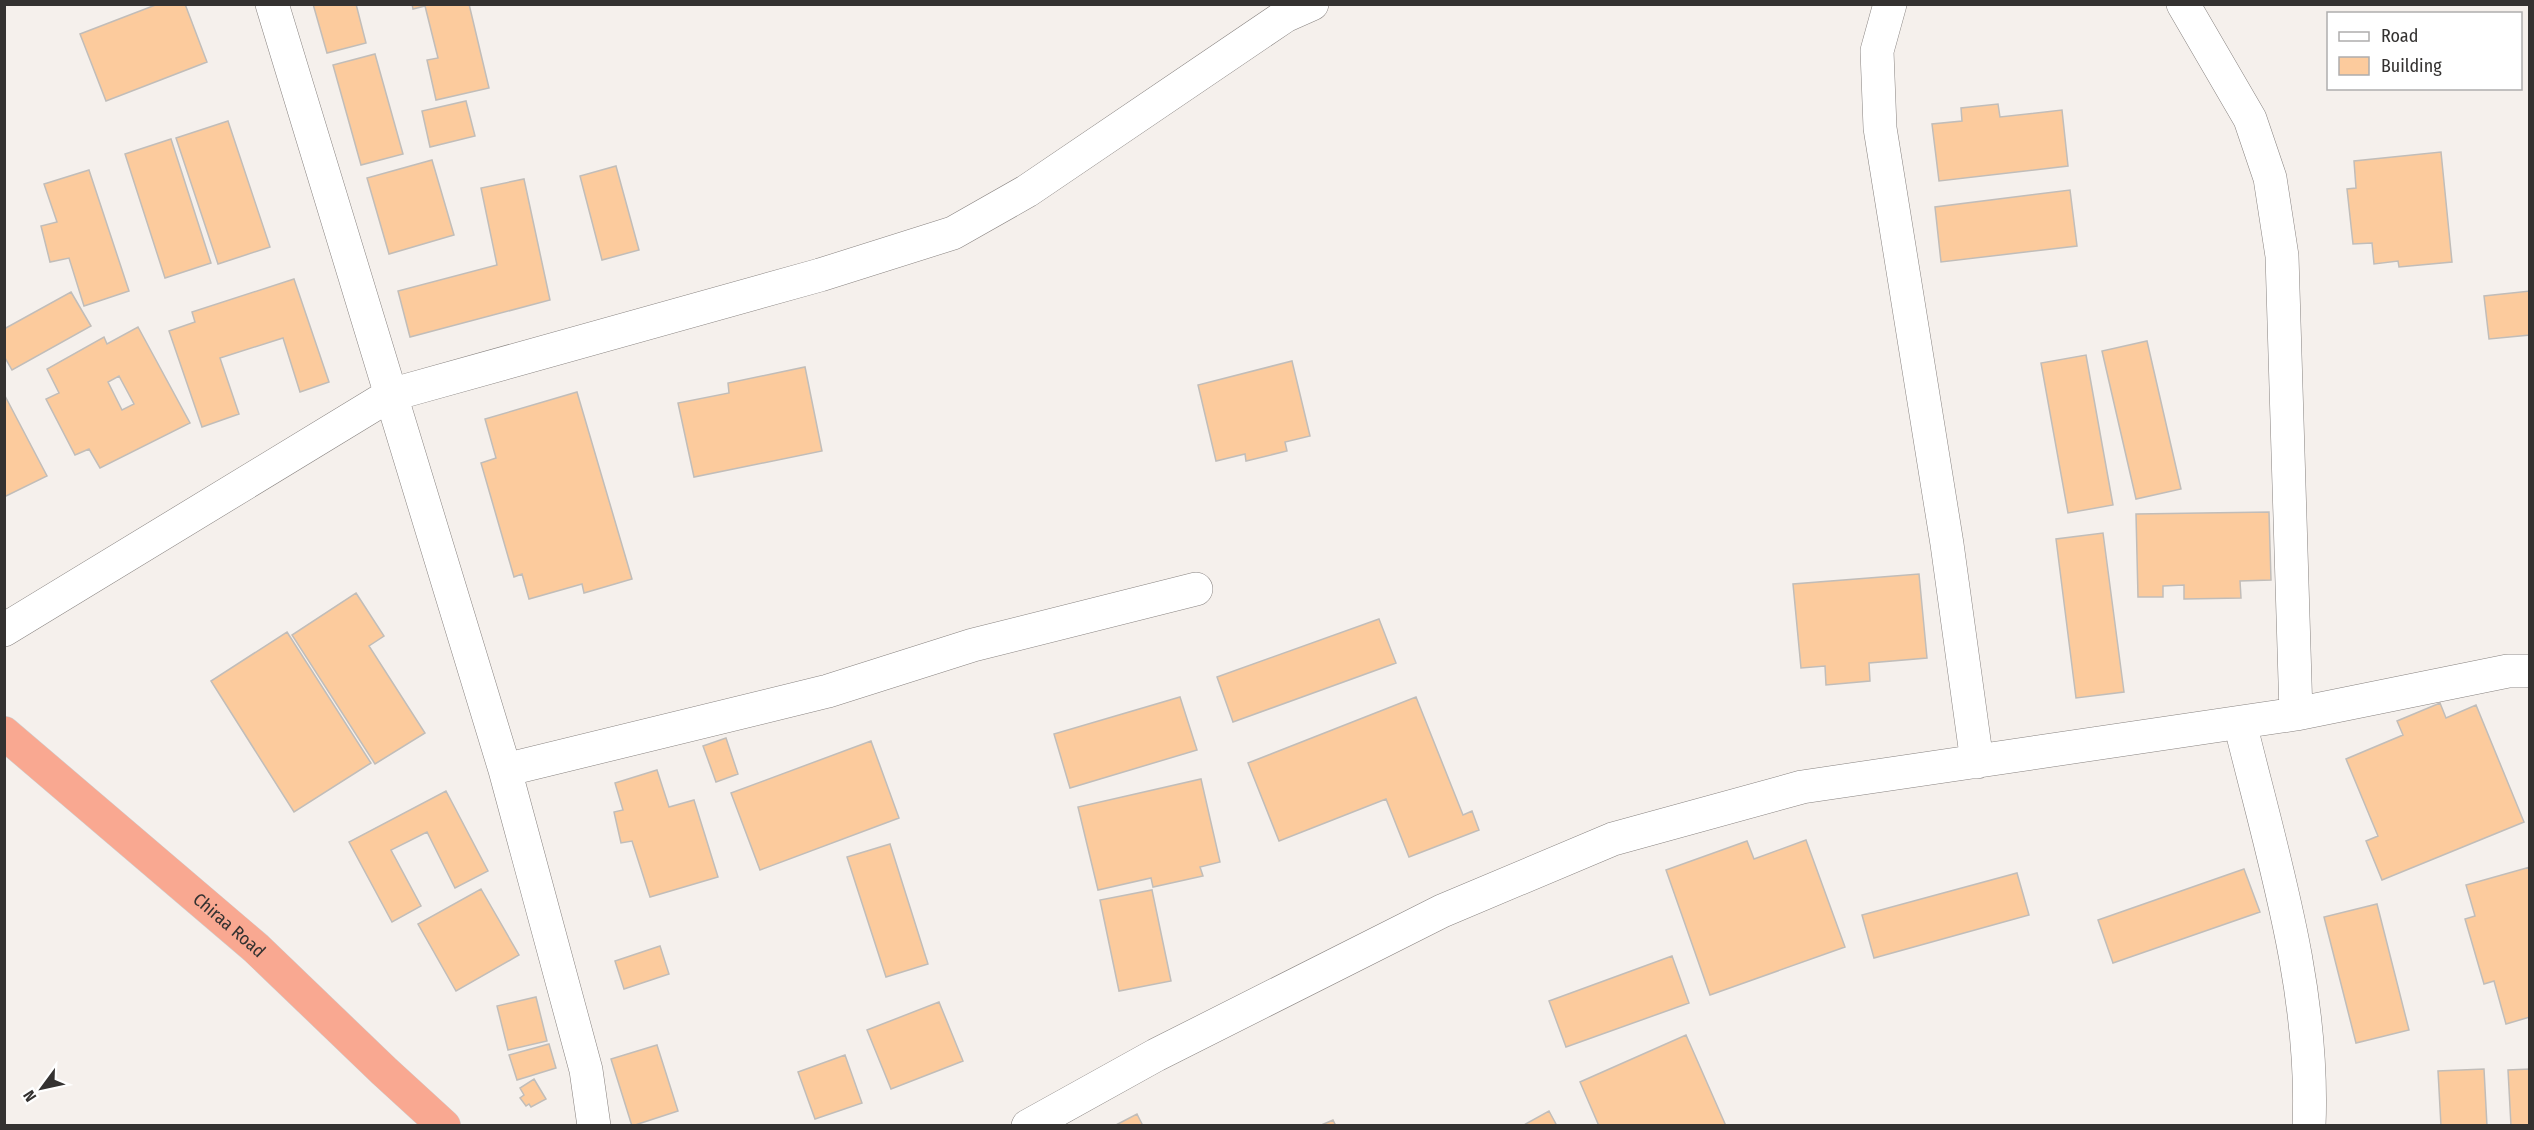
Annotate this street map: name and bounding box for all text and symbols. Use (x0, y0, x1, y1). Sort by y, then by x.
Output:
legend (2327, 12, 2522, 90)
text: Road (2381, 25, 2418, 47)
text: Building (2381, 55, 2442, 77)
street label: Chiraa Road (189, 888, 270, 962)
north arrow (12, 1058, 72, 1118)
text: N (19, 1087, 40, 1105)

